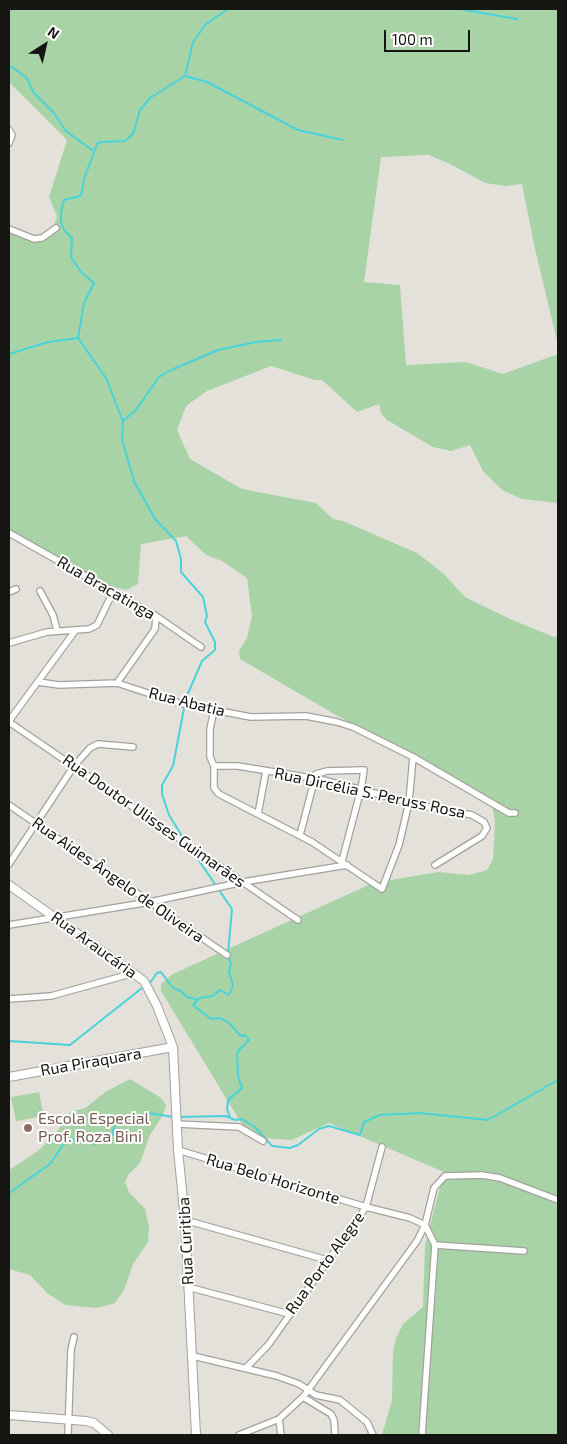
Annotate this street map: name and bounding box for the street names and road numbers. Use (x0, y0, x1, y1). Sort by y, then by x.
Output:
street label: Rua Bracatinga (54, 552, 158, 624)
street label: Rua Abatia (147, 683, 227, 721)
street label: Rua Doutor Ulisses Guimarães (59, 750, 249, 892)
street label: Rua Dircélia S. Peruss Rosa (273, 763, 467, 823)
street label: Rua Aides Ângelo de Oliveira (28, 813, 208, 947)
street label: Rua Araucária (47, 907, 141, 983)
street label: Rua Piraquara (39, 1044, 143, 1080)
street label: Rua Belo Horizonte (204, 1150, 342, 1208)
street label: Rua Curitiba (174, 1197, 198, 1285)
street label: Rua Porto Alegre (281, 1208, 369, 1318)

